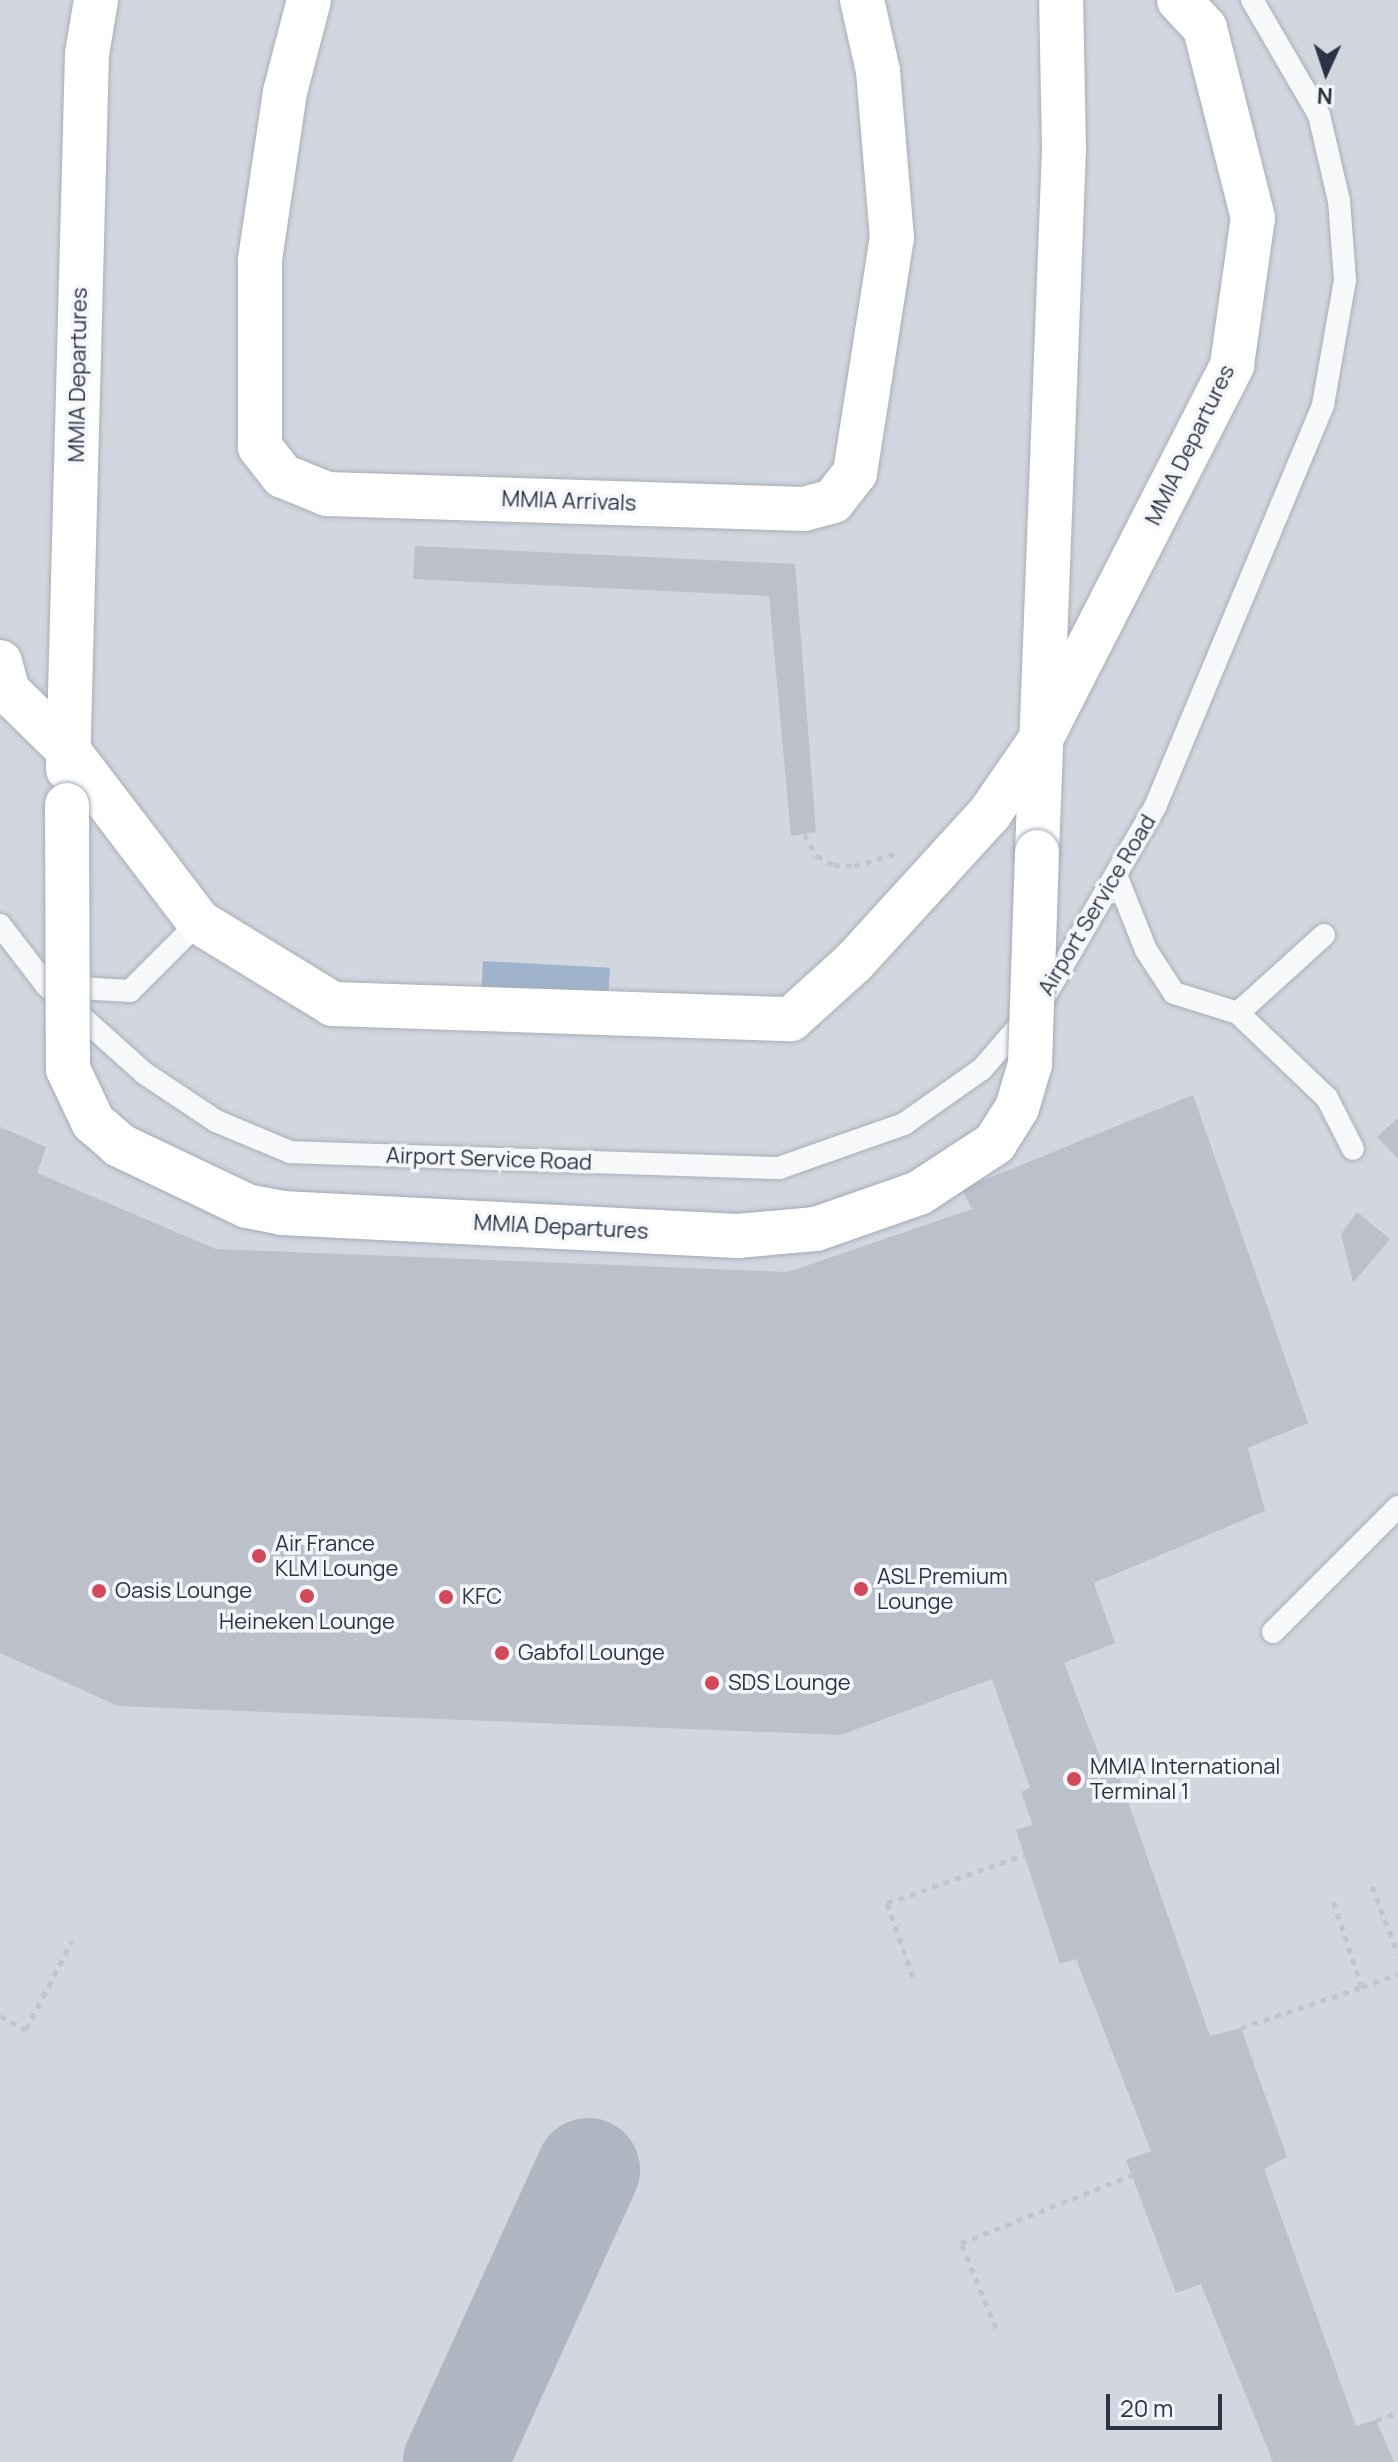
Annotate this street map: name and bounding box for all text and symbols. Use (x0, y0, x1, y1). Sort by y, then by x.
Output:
north arrow (1286, 32, 1366, 112)
text: N (1316, 81, 1333, 111)
street label: MMIA Departures (63, 287, 93, 463)
street label: MMIA Departures (1140, 361, 1240, 529)
street label: MMIA Arrivals (501, 485, 637, 517)
street label: Airport Service Road (1033, 810, 1161, 1000)
street label: Airport Service Road (386, 1142, 592, 1176)
street label: MMIA Departures (473, 1209, 649, 1245)
place label: Air France KLM Lounge (275, 1530, 398, 1582)
marker: Air France KLM Lounge (250, 1547, 268, 1565)
place label: ASL Premium Lounge (877, 1563, 1009, 1614)
place label: Oasis Lounge (115, 1578, 252, 1604)
marker: ASL Premium Lounge (852, 1580, 870, 1598)
marker: Oasis Lounge (90, 1582, 108, 1600)
place label: KFC (462, 1584, 502, 1610)
marker: Heineken Lounge (298, 1587, 316, 1605)
marker: KFC (437, 1588, 455, 1606)
place label: Heineken Lounge (219, 1609, 395, 1635)
place label: Gabfol Lounge (518, 1640, 665, 1666)
marker: Gabfol Lounge (493, 1644, 511, 1662)
place label: SDS Lounge (728, 1670, 851, 1696)
marker: SDS Lounge (703, 1674, 721, 1692)
place label: MMIA International Terminal 1 (1090, 1753, 1280, 1804)
marker: MMIA International Terminal 1 (1065, 1770, 1083, 1788)
scale bar (1110, 2378, 1226, 2428)
text: 20 m (1120, 2391, 1173, 2424)

